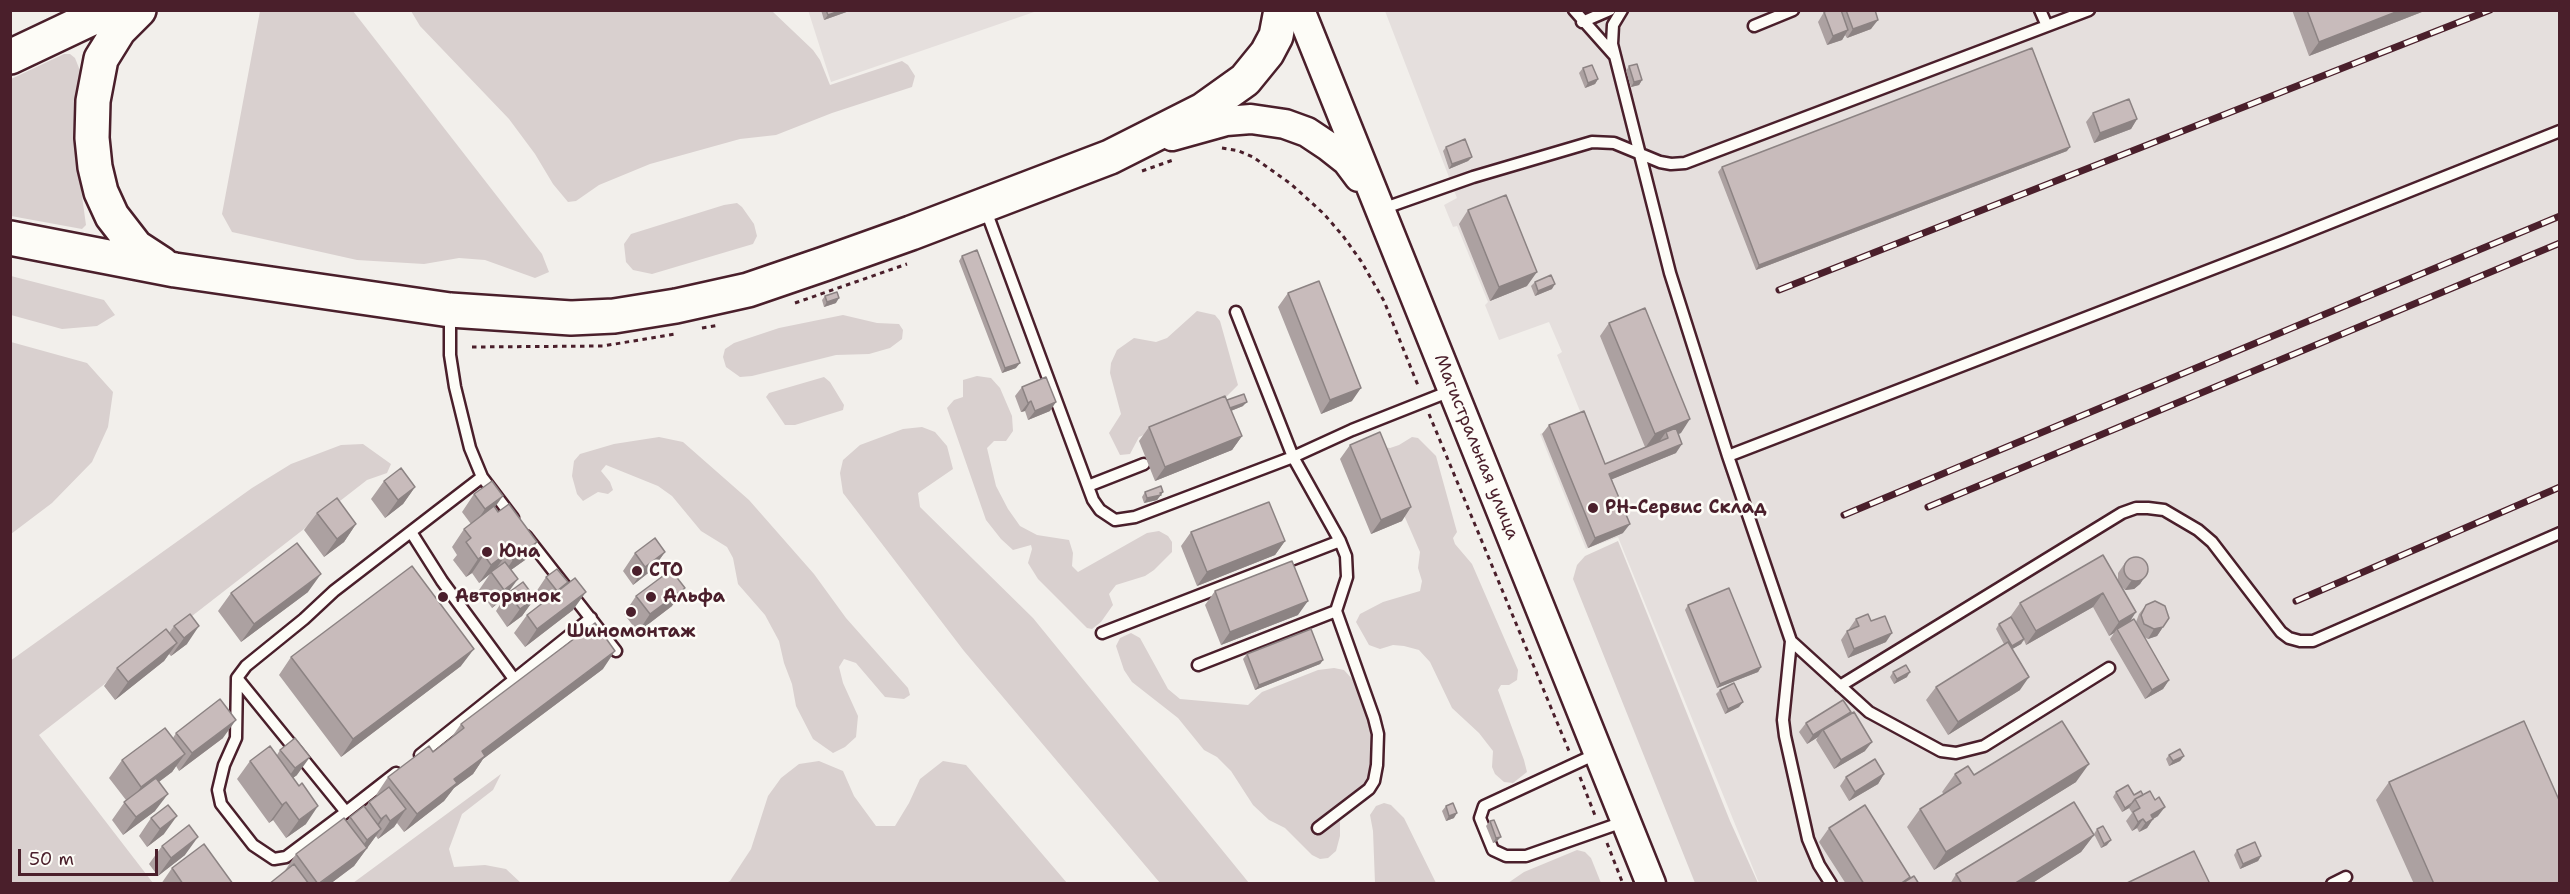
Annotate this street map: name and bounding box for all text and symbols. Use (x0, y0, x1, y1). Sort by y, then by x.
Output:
street label: Магистральная улица (1429, 351, 1523, 543)
place label: РН-Сервис Cклад (1605, 497, 1767, 519)
marker: РН-Сервис Cклад (1586, 501, 1600, 515)
place label: Юна (499, 541, 540, 563)
marker: Юна (480, 545, 494, 559)
place label: СТО (649, 560, 683, 582)
marker: СТО (630, 564, 644, 578)
place label: Авторынок (455, 586, 561, 608)
place label: Альфа (663, 586, 725, 608)
marker: Авторынок (436, 590, 450, 604)
marker: Альфа (644, 590, 658, 604)
marker: Шиномонтаж (624, 605, 638, 619)
place label: Шиномонтаж (567, 621, 695, 643)
scale bar (21, 837, 160, 875)
text: 50 m (29, 847, 74, 871)

